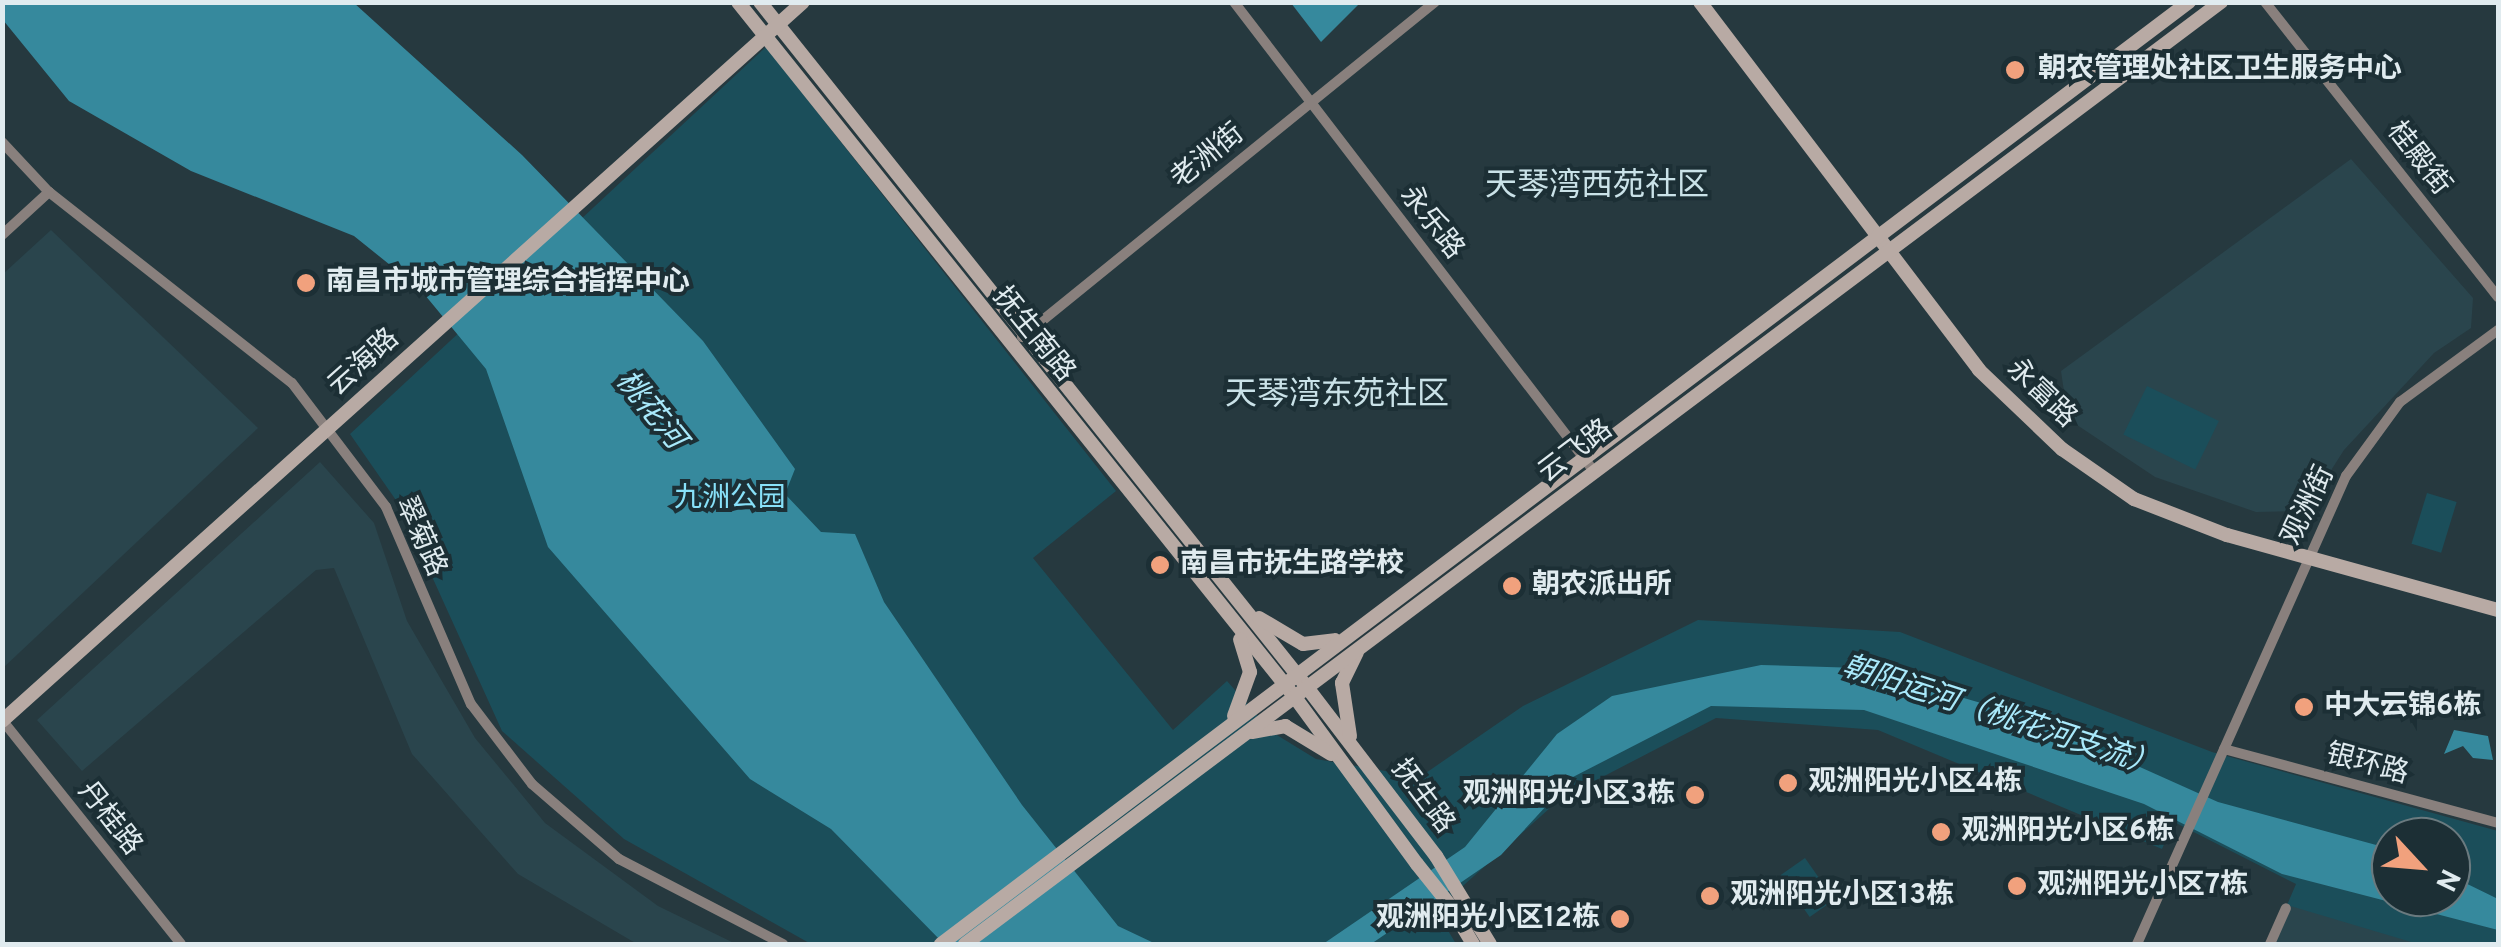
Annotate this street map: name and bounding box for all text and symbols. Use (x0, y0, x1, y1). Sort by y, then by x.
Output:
place label: 朝农管理处社区卫生服务中心 (2038, 53, 2402, 87)
marker: 朝农管理处社区卫生服务中心 (2002, 57, 2028, 83)
street label: 桂殿街 (2379, 116, 2457, 202)
street label: 老洲街 (1165, 118, 1251, 196)
district label: 天琴湾西苑社区 (1485, 168, 1709, 206)
street label: 永乐路 (1392, 180, 1470, 266)
place label: 南昌市城市管理综合指挥中心 (326, 266, 690, 300)
marker: 南昌市城市管理综合指挥中心 (295, 272, 317, 294)
street label: 抚生南路 (985, 281, 1081, 389)
street label: 云海路 (322, 322, 406, 404)
street label: 永富路 (1999, 353, 2083, 435)
water label: 桃花河 (607, 365, 691, 457)
district label: 天琴湾东苑社区 (1225, 377, 1449, 415)
street label: 云飞路 (1532, 413, 1620, 491)
street label: 观洲街 (2275, 461, 2343, 551)
park label: 九洲公园 (674, 482, 786, 516)
street label: 翠菊路 (388, 492, 452, 582)
place label: 南昌市抚生路学校 (1180, 548, 1404, 582)
marker: 南昌市抚生路学校 (1149, 554, 1171, 576)
place label: 朝农派出所 (1532, 569, 1672, 603)
marker: 朝农派出所 (1501, 575, 1523, 597)
water label: 朝阳运河（桃花河支流） (1838, 650, 2162, 786)
place label: 中大·云锦6栋 (2324, 690, 2481, 724)
marker: 中大·云锦6栋 (2293, 696, 2315, 718)
street label: 银环路 (2322, 738, 2412, 792)
street label: 抚生路 (1383, 753, 1461, 841)
place label: 观洲·阳光小区4栋 (1808, 766, 2022, 800)
marker: 观洲·阳光小区4栋 (1777, 772, 1799, 794)
street label: 丹桂路 (70, 776, 148, 862)
place label: 观洲·阳光小区3栋 (1462, 778, 1675, 812)
marker: 观洲·阳光小区3栋 (1684, 784, 1706, 806)
place label: 观洲·阳光小区6栋 (1961, 815, 2174, 849)
north arrow (2371, 817, 2471, 917)
marker: 观洲·阳光小区6栋 (1930, 821, 1952, 843)
text: N (2426, 862, 2467, 896)
place label: 观洲·阳光小区7栋 (2037, 869, 2248, 903)
marker: 观洲·阳光小区7栋 (2006, 875, 2028, 897)
place label: 观洲·阳光小区13栋 (1730, 879, 1954, 913)
marker: 观洲·阳光小区13栋 (1699, 885, 1721, 907)
place label: 观洲·阳光小区12栋 (1376, 902, 1600, 936)
marker: 观洲·阳光小区12栋 (1609, 908, 1631, 930)

